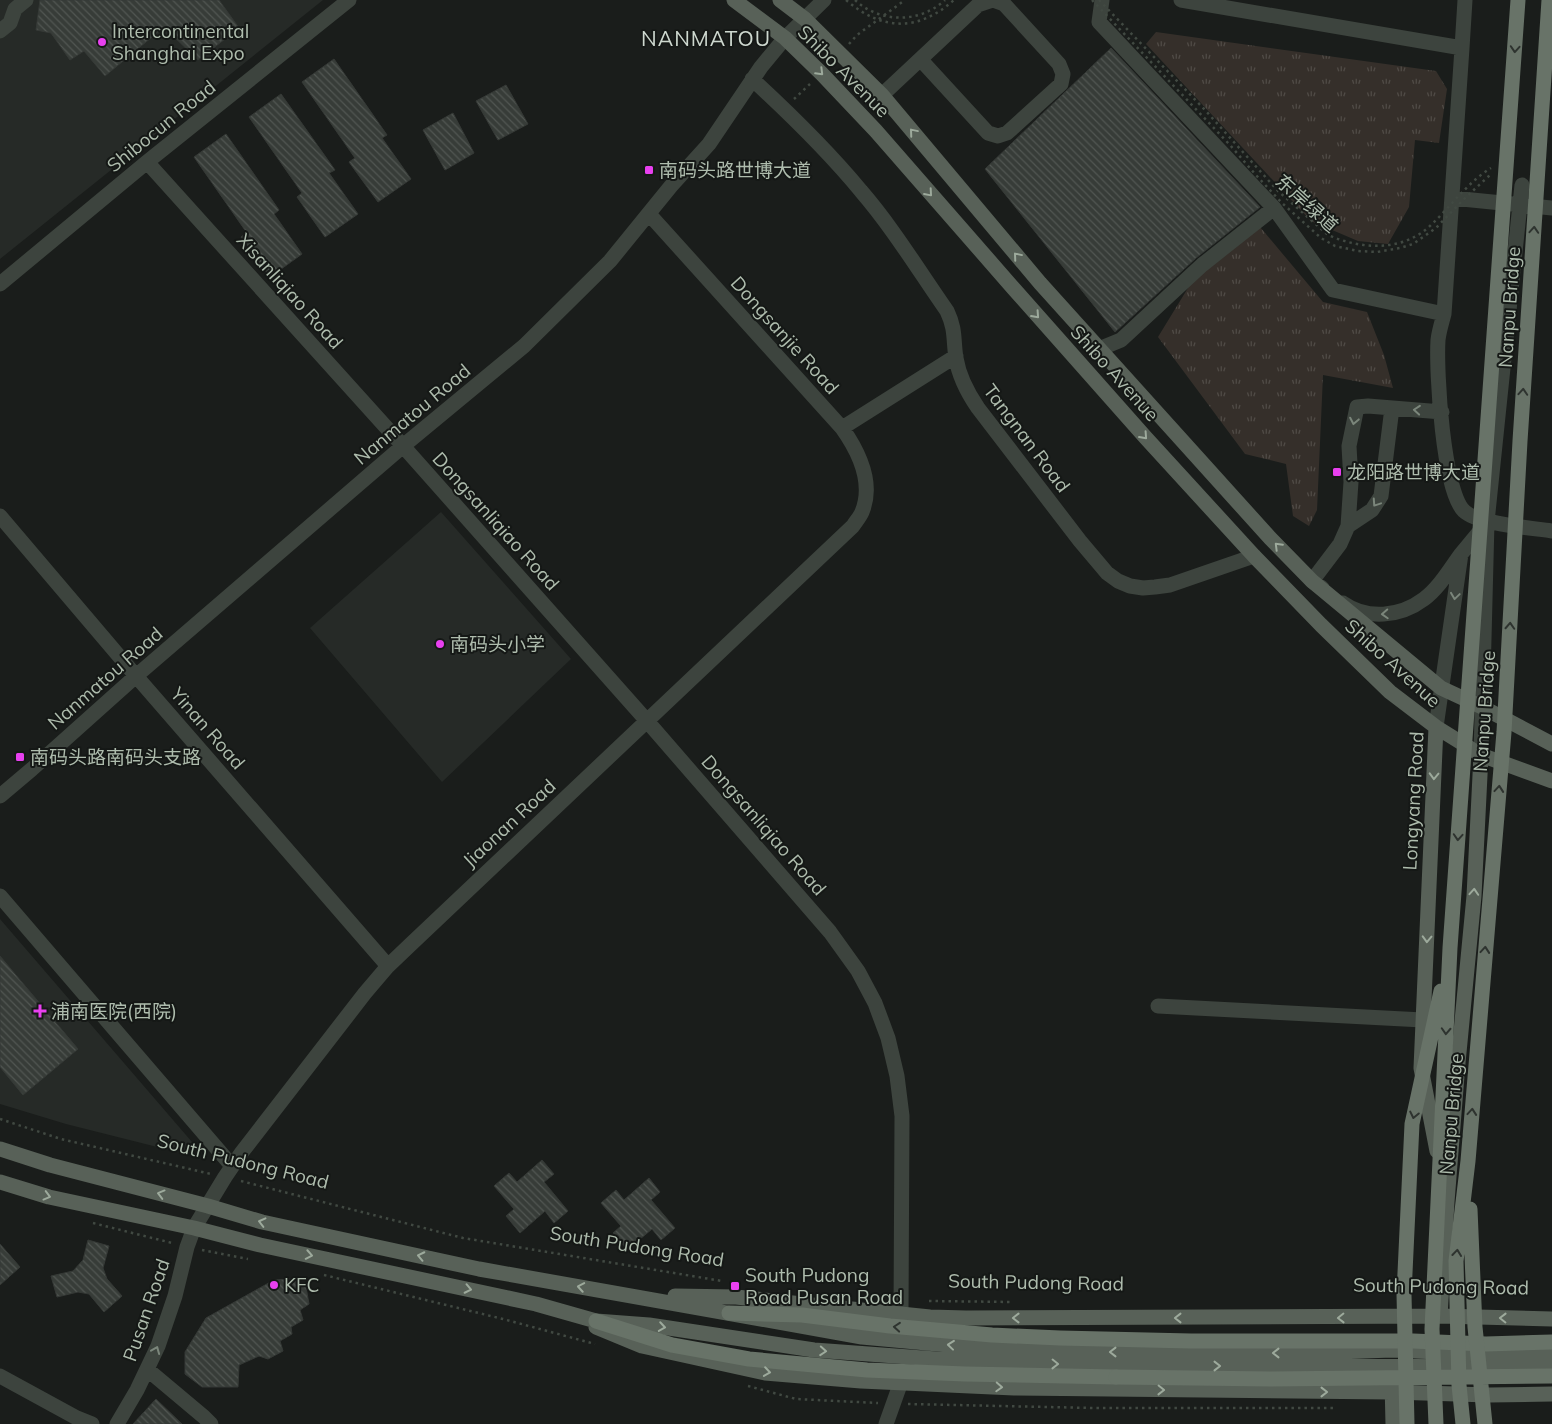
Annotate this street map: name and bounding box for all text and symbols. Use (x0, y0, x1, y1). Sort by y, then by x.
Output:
place label: Intercontinental Shanghai Expo (112, 19, 249, 65)
street label: Shibo Avenue (793, 20, 895, 122)
district label: NANMATOU (641, 25, 771, 51)
marker: Intercontinental Shanghai Expo (96, 36, 108, 48)
one-way arrow (1509, 45, 1520, 53)
one-way arrow (814, 67, 823, 76)
street label: Shibocun Road (102, 75, 220, 177)
one-way arrow (910, 129, 918, 138)
place label: 南码头路世博大道 (659, 158, 811, 182)
marker: 南码头路世博大道 (643, 164, 655, 176)
street label: 东岸绿道 (1271, 169, 1343, 237)
one-way arrow (924, 187, 933, 196)
one-way arrow (1528, 226, 1539, 234)
street label: Xisanliqiao Road (232, 228, 348, 354)
street label: Nanpu Bridge (1493, 246, 1525, 368)
one-way arrow (1014, 253, 1023, 262)
street label: Dongsanjie Road (726, 271, 844, 399)
one-way arrow (1030, 309, 1039, 318)
street label: Shibo Avenue (1066, 320, 1164, 426)
street label: Nanmatou Road (349, 358, 475, 470)
street label: Tangnan Road (979, 379, 1075, 497)
one-way arrow (1518, 388, 1529, 396)
one-way arrow (1413, 405, 1421, 416)
one-way arrow (1350, 416, 1360, 425)
one-way arrow (1139, 431, 1148, 440)
street label: Dongsanliqiao Road (427, 447, 565, 595)
place label: 龙阳路世博大道 (1347, 460, 1480, 484)
marker: 龙阳路世博大道 (1331, 466, 1343, 478)
one-way arrow (1373, 497, 1382, 507)
one-way arrow (1275, 543, 1284, 552)
one-way arrow (1450, 592, 1461, 600)
one-way arrow (1380, 608, 1388, 619)
street label: Shibo Avenue (1340, 614, 1446, 712)
street label: Nanmatou Road (43, 621, 167, 735)
one-way arrow (1504, 622, 1515, 630)
place label: 南码头小学 (450, 632, 545, 656)
marker: 南码头小学 (434, 638, 446, 650)
street label: Nanpu Bridge (1468, 650, 1500, 772)
street label: Yinan Road (165, 681, 250, 774)
street label: Longyang Road (1397, 731, 1429, 871)
place label: 南码头路南码头支路 (30, 745, 201, 769)
street label: Dongsanliqiao Road (696, 750, 832, 900)
marker: 南码头路南码头支路 (14, 751, 26, 763)
one-way arrow (1428, 772, 1439, 780)
street label: Jiaonan Road (458, 774, 560, 872)
one-way arrow (1493, 784, 1504, 792)
one-way arrow (1452, 833, 1463, 841)
one-way arrow (1468, 888, 1479, 896)
one-way arrow (1421, 935, 1432, 943)
one-way arrow (1480, 946, 1491, 954)
place label: 浦南医院(西院) (51, 999, 177, 1023)
marker: 浦南医院(西院) (33, 1004, 47, 1018)
one-way arrow (1441, 1028, 1452, 1036)
street label: Nanpu Bridge (1434, 1052, 1468, 1176)
one-way arrow (1466, 1108, 1477, 1116)
one-way arrow (1409, 1111, 1420, 1120)
street label: South Pudong Road (155, 1128, 331, 1194)
one-way arrow (157, 1189, 165, 1199)
one-way arrow (42, 1191, 50, 1201)
one-way arrow (258, 1217, 267, 1228)
street label: South Pudong Road (548, 1220, 726, 1272)
one-way arrow (1451, 1249, 1462, 1257)
one-way arrow (305, 1250, 314, 1260)
one-way arrow (417, 1251, 426, 1262)
street label: Pusan Road (117, 1256, 175, 1364)
place label: South Pudong Road Pusan Road (745, 1263, 903, 1309)
street label: South Pudong Road (948, 1268, 1124, 1296)
street label: South Pudong Road (1353, 1272, 1529, 1300)
place label: KFC (284, 1273, 319, 1297)
marker: KFC (268, 1279, 280, 1291)
marker: South Pudong Road Pusan Road (729, 1280, 741, 1292)
one-way arrow (576, 1282, 585, 1292)
one-way arrow (464, 1283, 473, 1294)
one-way arrow (1012, 1313, 1020, 1323)
one-way arrow (1174, 1313, 1182, 1323)
one-way arrow (1337, 1313, 1344, 1323)
one-way arrow (1499, 1313, 1507, 1323)
one-way arrow (657, 1321, 666, 1331)
one-way arrow (893, 1322, 901, 1333)
one-way arrow (947, 1340, 955, 1351)
one-way arrow (819, 1345, 827, 1356)
one-way arrow (150, 1346, 160, 1355)
one-way arrow (1109, 1347, 1117, 1357)
one-way arrow (1272, 1348, 1280, 1358)
one-way arrow (1051, 1359, 1059, 1369)
one-way arrow (1214, 1361, 1221, 1371)
one-way arrow (763, 1366, 771, 1377)
one-way arrow (995, 1382, 1003, 1393)
one-way arrow (1158, 1385, 1165, 1395)
one-way arrow (1320, 1387, 1328, 1397)

